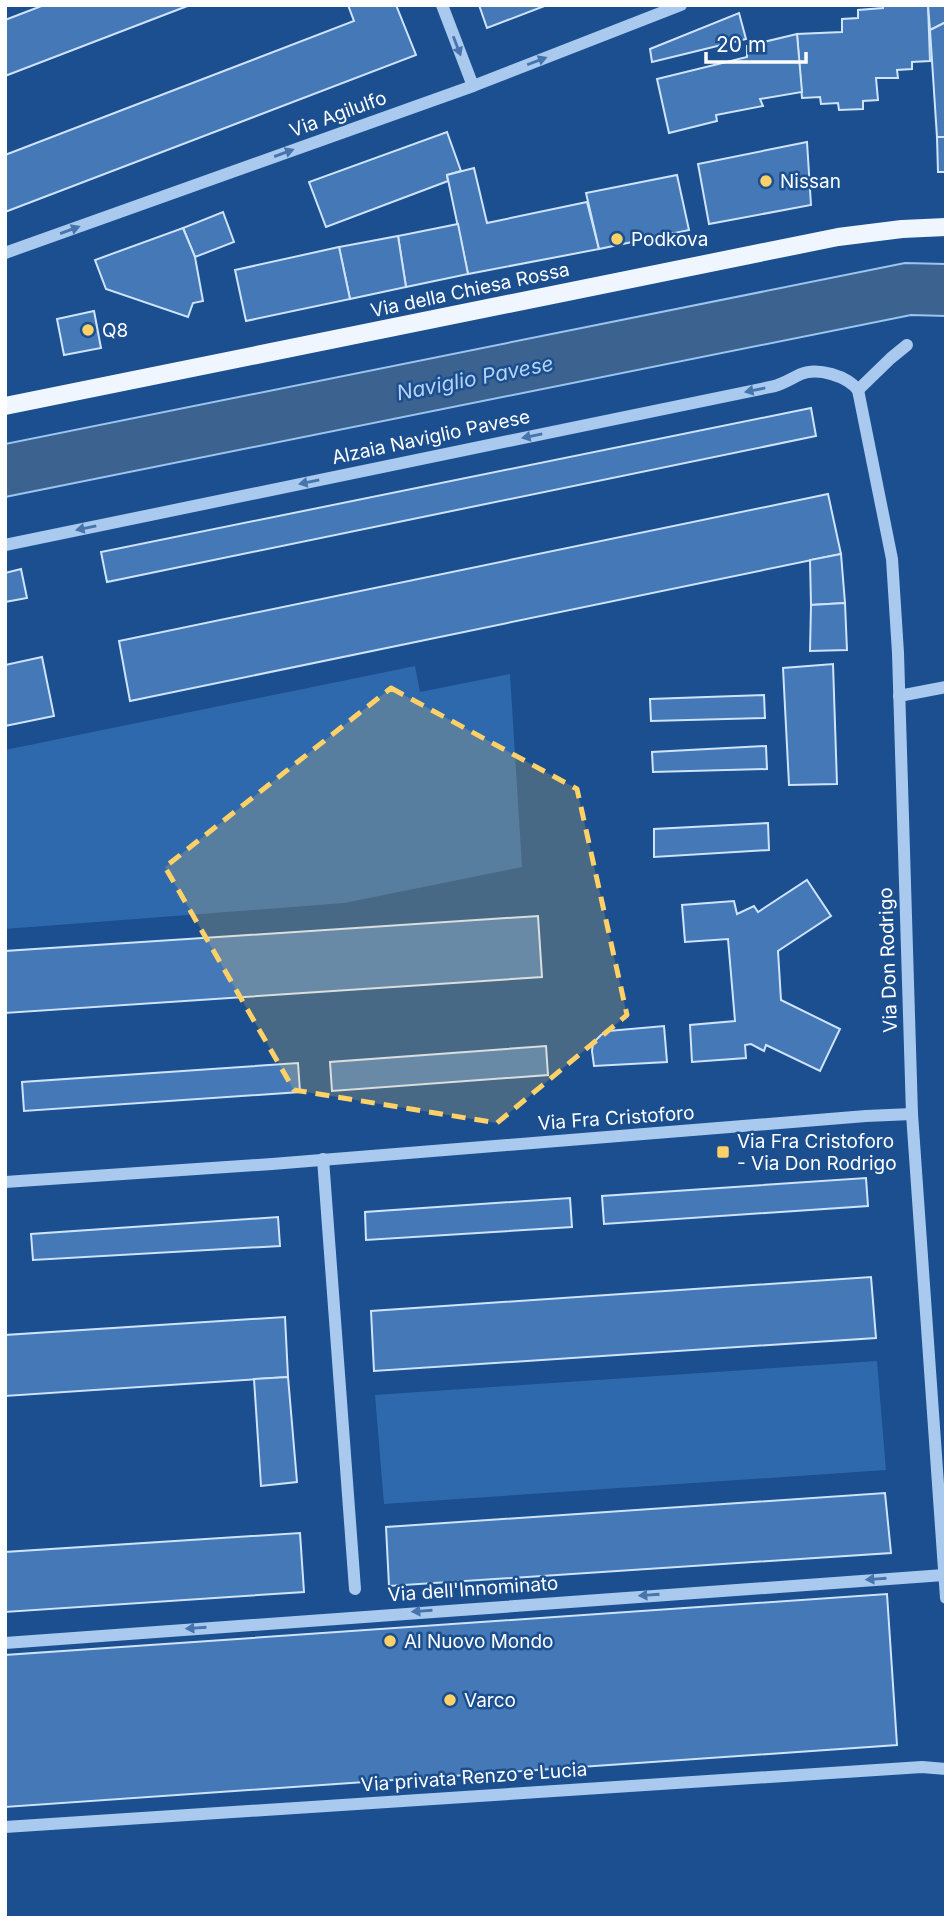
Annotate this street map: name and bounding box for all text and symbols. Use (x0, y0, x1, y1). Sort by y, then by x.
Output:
scale bar (706, 21, 806, 65)
text: 20 m (716, 32, 766, 57)
one-way arrow (452, 35, 463, 56)
one-way arrow (526, 56, 547, 67)
street label: Via Agilulfo (286, 86, 390, 142)
one-way arrow (273, 148, 294, 159)
place label: Nissan (780, 170, 841, 193)
marker: Nissan (758, 173, 774, 189)
one-way arrow (59, 224, 80, 235)
place label: Podkova (631, 228, 708, 251)
marker: Podkova (609, 231, 625, 247)
street label: Via della Chiesa Rossa (369, 258, 571, 322)
place label: Q8 (102, 319, 128, 342)
marker: Q8 (80, 322, 96, 338)
water label: Naviglio Pavese (394, 351, 556, 405)
one-way arrow (744, 385, 766, 396)
street label: Alzaia Naviglio Pavese (330, 405, 532, 469)
one-way arrow (521, 431, 543, 442)
one-way arrow (298, 476, 320, 487)
one-way arrow (75, 522, 97, 533)
street label: Via Don Rodrigo (874, 887, 902, 1033)
street label: Via Fra Cristoforo (537, 1101, 695, 1135)
place label: Via Fra Cristoforo - Via Don Rodrigo (737, 1130, 897, 1175)
marker: Via Fra Cristoforo - Via Don Rodrigo (715, 1144, 731, 1160)
street label: Via dell'Innominato (387, 1572, 559, 1606)
one-way arrow (865, 1574, 887, 1585)
one-way arrow (638, 1590, 660, 1601)
one-way arrow (411, 1606, 433, 1617)
one-way arrow (184, 1623, 206, 1634)
place label: Al Nuovo Mondo (404, 1630, 553, 1653)
marker: Al Nuovo Mondo (382, 1633, 398, 1649)
place label: Varco (464, 1689, 516, 1712)
marker: Varco (442, 1692, 458, 1708)
street label: Via privata Renzo e Lucia (360, 1758, 588, 1796)

